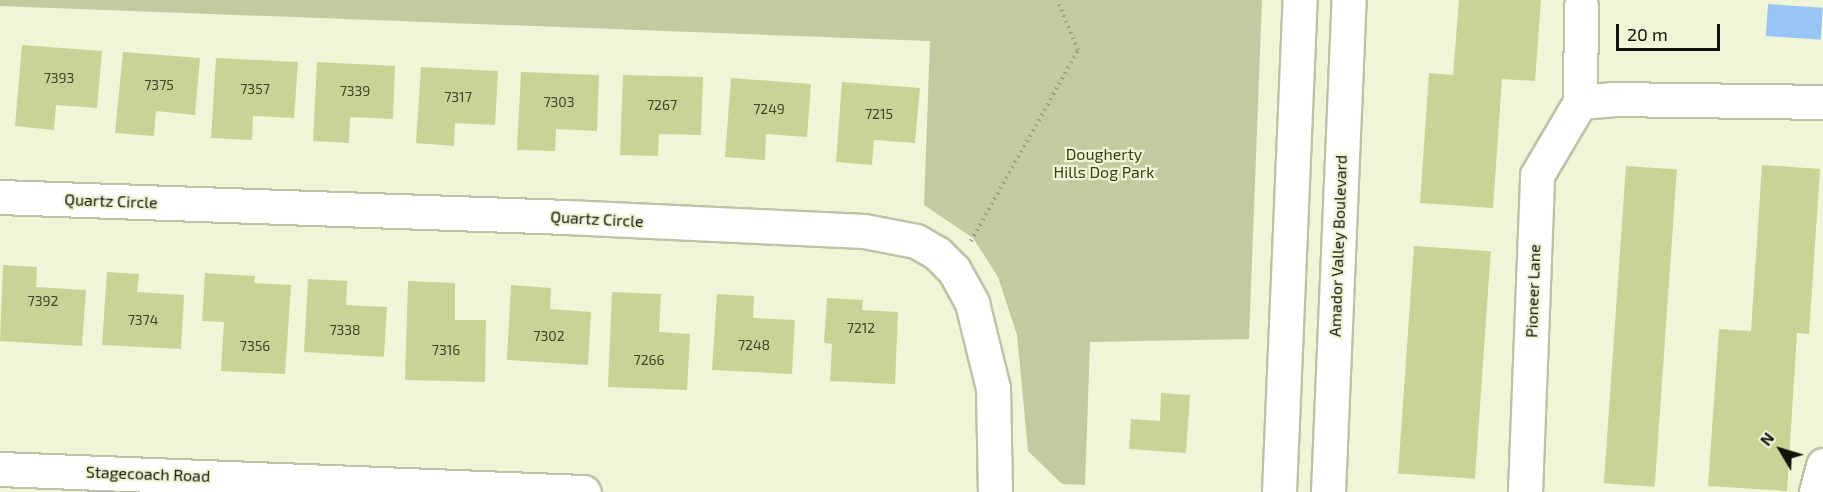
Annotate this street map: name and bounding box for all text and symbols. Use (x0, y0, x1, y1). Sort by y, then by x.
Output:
scale bar (1619, 12, 1722, 50)
text: 20 m (1627, 23, 1668, 45)
house number: 7393 (44, 70, 74, 86)
house number: 7375 (144, 77, 174, 93)
house number: 7357 (240, 81, 270, 97)
house number: 7339 (340, 83, 370, 99)
house number: 7317 (444, 89, 472, 105)
house number: 7303 (543, 94, 575, 110)
house number: 7267 (647, 97, 677, 113)
house number: 7249 (753, 101, 785, 117)
house number: 7215 (865, 106, 893, 122)
park label: Dougherty Hills Dog Park (1054, 144, 1154, 182)
street label: Amador Valley Boulevard (1325, 154, 1351, 338)
street label: Quartz Circle (64, 190, 158, 212)
street label: Quartz Circle (550, 207, 644, 231)
street label: Pioneer Lane (1522, 244, 1544, 338)
house number: 7392 (28, 293, 58, 309)
house number: 7374 (128, 312, 158, 328)
house number: 7212 (847, 320, 875, 336)
house number: 7338 (329, 322, 361, 338)
house number: 7302 (533, 328, 565, 344)
house number: 7248 (738, 337, 770, 353)
house number: 7356 (240, 338, 270, 354)
house number: 7316 (432, 342, 460, 358)
house number: 7266 (633, 352, 665, 368)
north arrow (1751, 420, 1811, 480)
text: N (1755, 428, 1777, 449)
street label: Stagecoach Road (86, 462, 210, 486)

